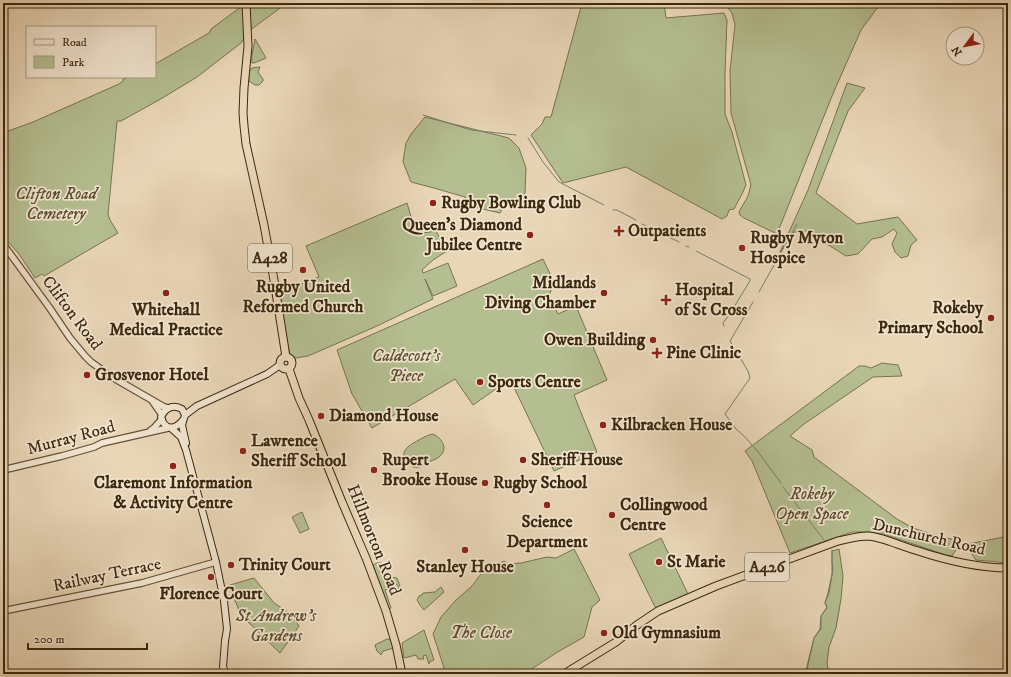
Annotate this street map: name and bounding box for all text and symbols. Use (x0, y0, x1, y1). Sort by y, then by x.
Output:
legend (26, 26, 156, 78)
north arrow (945, 26, 985, 66)
text: Road (62, 35, 87, 50)
text: N (949, 43, 966, 58)
text: Park (62, 55, 84, 70)
park label: Clifton Road Cemetery (15, 183, 100, 225)
place label: Rugby Bowling Club (441, 192, 581, 214)
marker: Rugby Bowling Club (428, 198, 438, 208)
place label: Queen's Diamond Jubilee Centre (402, 214, 523, 256)
place label: Outpatients (628, 220, 707, 242)
marker: Outpatients (613, 225, 625, 237)
place label: Rugby Myton Hospice (750, 227, 843, 269)
marker: Queen's Diamond Jubilee Centre (525, 230, 535, 240)
marker: Rugby Myton Hospice (737, 243, 747, 253)
road number: A428 (248, 244, 292, 272)
marker: Rugby United Reformed Church (298, 265, 308, 275)
street label: Clifton Road (37, 271, 107, 355)
place label: Midlands Diving Chamber (485, 272, 597, 314)
place label: Rugby United Reformed Church (243, 276, 364, 318)
place label: Hospital of St Cross (675, 279, 748, 321)
marker: Whitehall Medical Practice (161, 288, 171, 298)
marker: Midlands Diving Chamber (599, 288, 609, 298)
marker: Hospital of St Cross (660, 294, 672, 306)
place label: Rokeby Primary School (878, 297, 984, 339)
place label: Whitehall Medical Practice (109, 299, 223, 341)
marker: Rokeby Primary School (986, 313, 996, 323)
place label: Owen Building (544, 329, 646, 351)
marker: Owen Building (648, 335, 658, 345)
place label: Pine Clinic (666, 342, 742, 364)
park label: Caldecott's Piece (372, 345, 441, 387)
marker: Pine Clinic (651, 347, 663, 359)
place label: Grosvenor Hotel (95, 364, 209, 386)
marker: Grosvenor Hotel (82, 370, 92, 380)
place label: Sports Centre (488, 371, 581, 393)
marker: Sports Centre (475, 377, 485, 387)
place label: Diamond House (329, 405, 438, 427)
marker: Diamond House (316, 411, 326, 421)
place label: Kilbracken House (611, 414, 732, 436)
street label: Murray Road (25, 416, 118, 460)
marker: Kilbracken House (598, 420, 608, 430)
place label: Lawrence Sheriff School (251, 430, 347, 472)
marker: Lawrence Sheriff School (238, 446, 248, 456)
place label: Rupert Brooke House (382, 449, 478, 491)
place label: Sheriff House (531, 449, 623, 471)
marker: Sheriff House (518, 455, 528, 465)
marker: Claremont Information & Activity Centre (168, 461, 178, 471)
marker: Rupert Brooke House (369, 465, 379, 475)
place label: Claremont Information & Activity Centre (94, 472, 252, 514)
place label: Rugby School (493, 472, 588, 494)
marker: Rugby School (480, 478, 490, 488)
street label: Hillmorton Road (342, 481, 406, 599)
park label: Rokeby Open Space (775, 483, 850, 525)
place label: Collingwood Centre (620, 494, 708, 536)
marker: Science Department (542, 500, 552, 510)
marker: Collingwood Centre (607, 510, 617, 520)
place label: Science Department (506, 511, 588, 553)
street label: Dunchurch Road (870, 513, 988, 561)
marker: Stanley House (460, 545, 470, 555)
place label: St Marie (667, 551, 726, 573)
street label: Railway Terrace (51, 553, 163, 597)
road number: A426 (745, 553, 789, 581)
place label: Trinity Court (238, 554, 331, 576)
place label: Stanley House (416, 556, 514, 578)
marker: St Marie (654, 557, 664, 567)
marker: Trinity Court (226, 560, 236, 570)
marker: Florence Court (206, 572, 216, 582)
place label: Florence Court (159, 583, 263, 605)
park label: St Andrew's Gardens (235, 605, 317, 647)
park label: The Close (450, 622, 513, 644)
place label: Old Gymnasium (612, 622, 721, 644)
scale bar (28, 625, 147, 651)
marker: Old Gymnasium (599, 628, 609, 638)
text: 200 m (34, 632, 64, 647)

